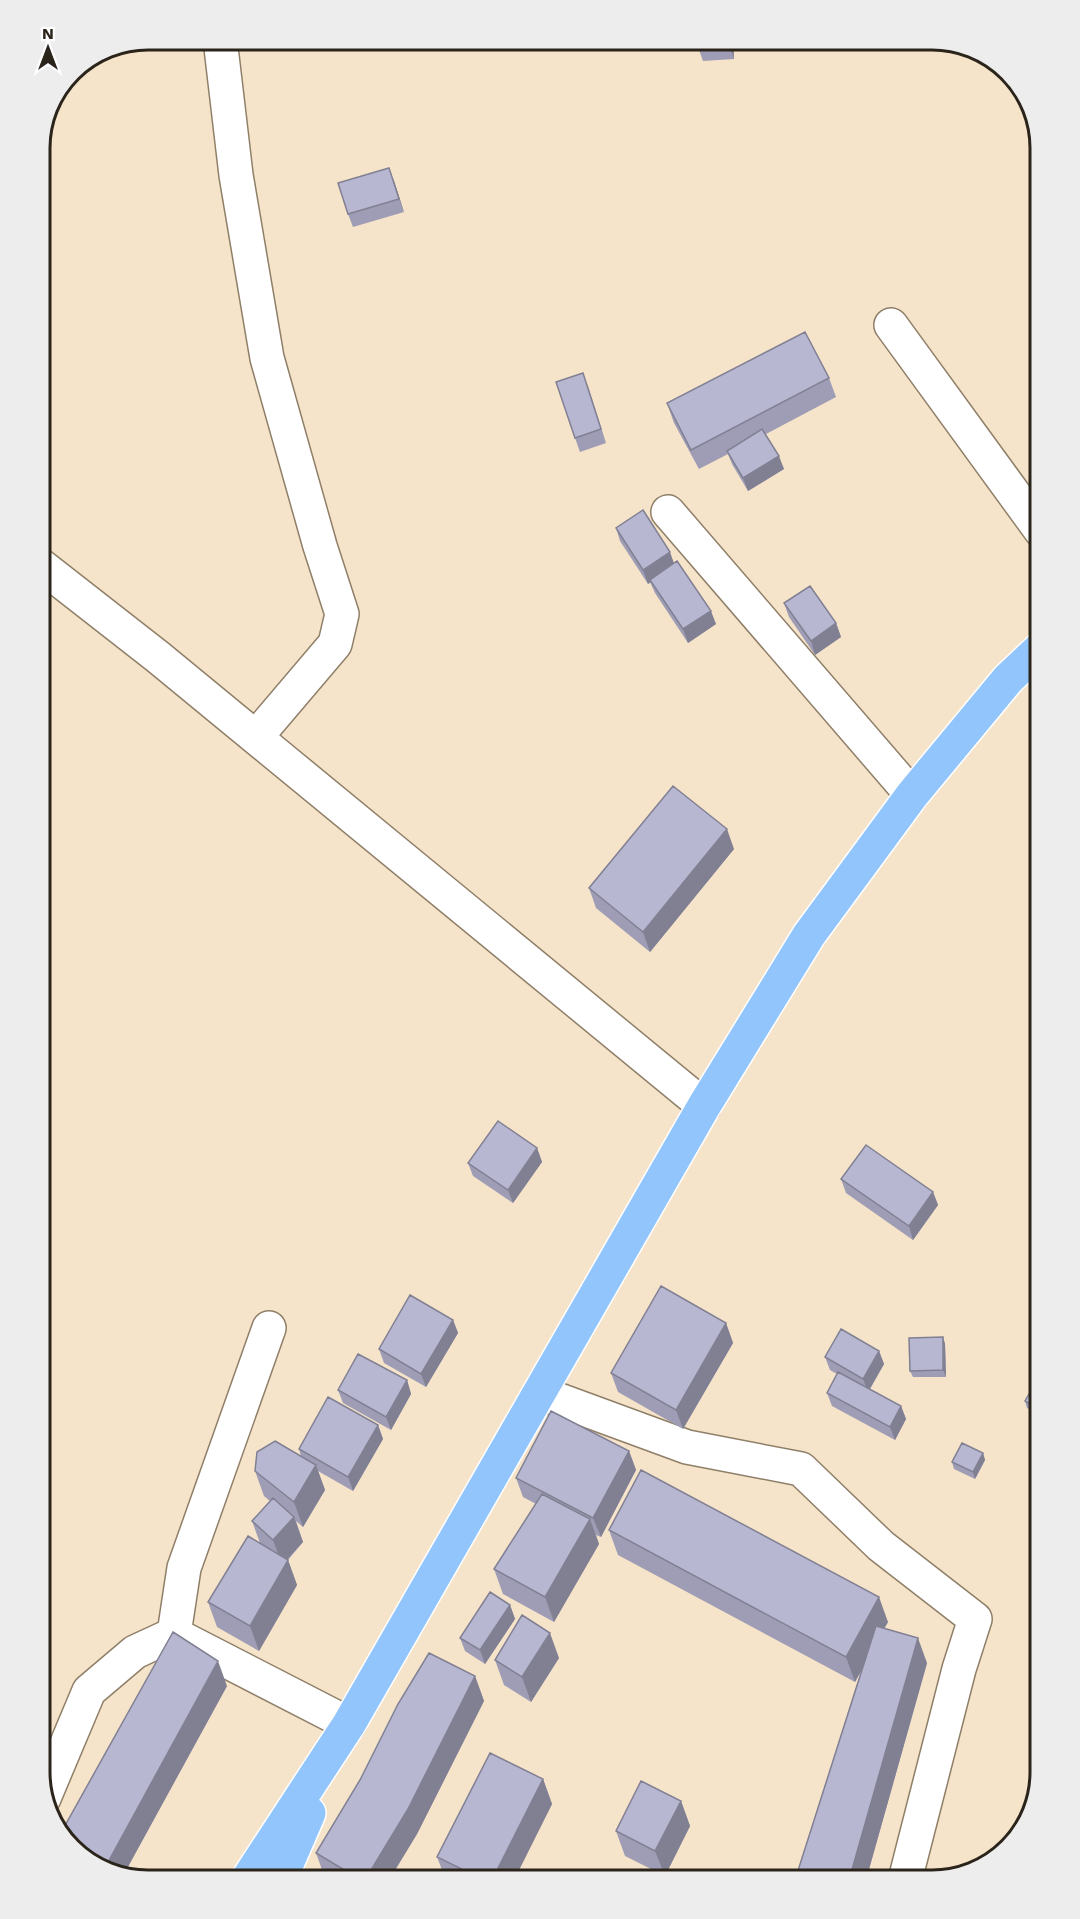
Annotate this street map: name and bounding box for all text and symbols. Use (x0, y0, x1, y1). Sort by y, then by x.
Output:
north arrow (18, 18, 78, 78)
text: N (42, 24, 54, 43)

